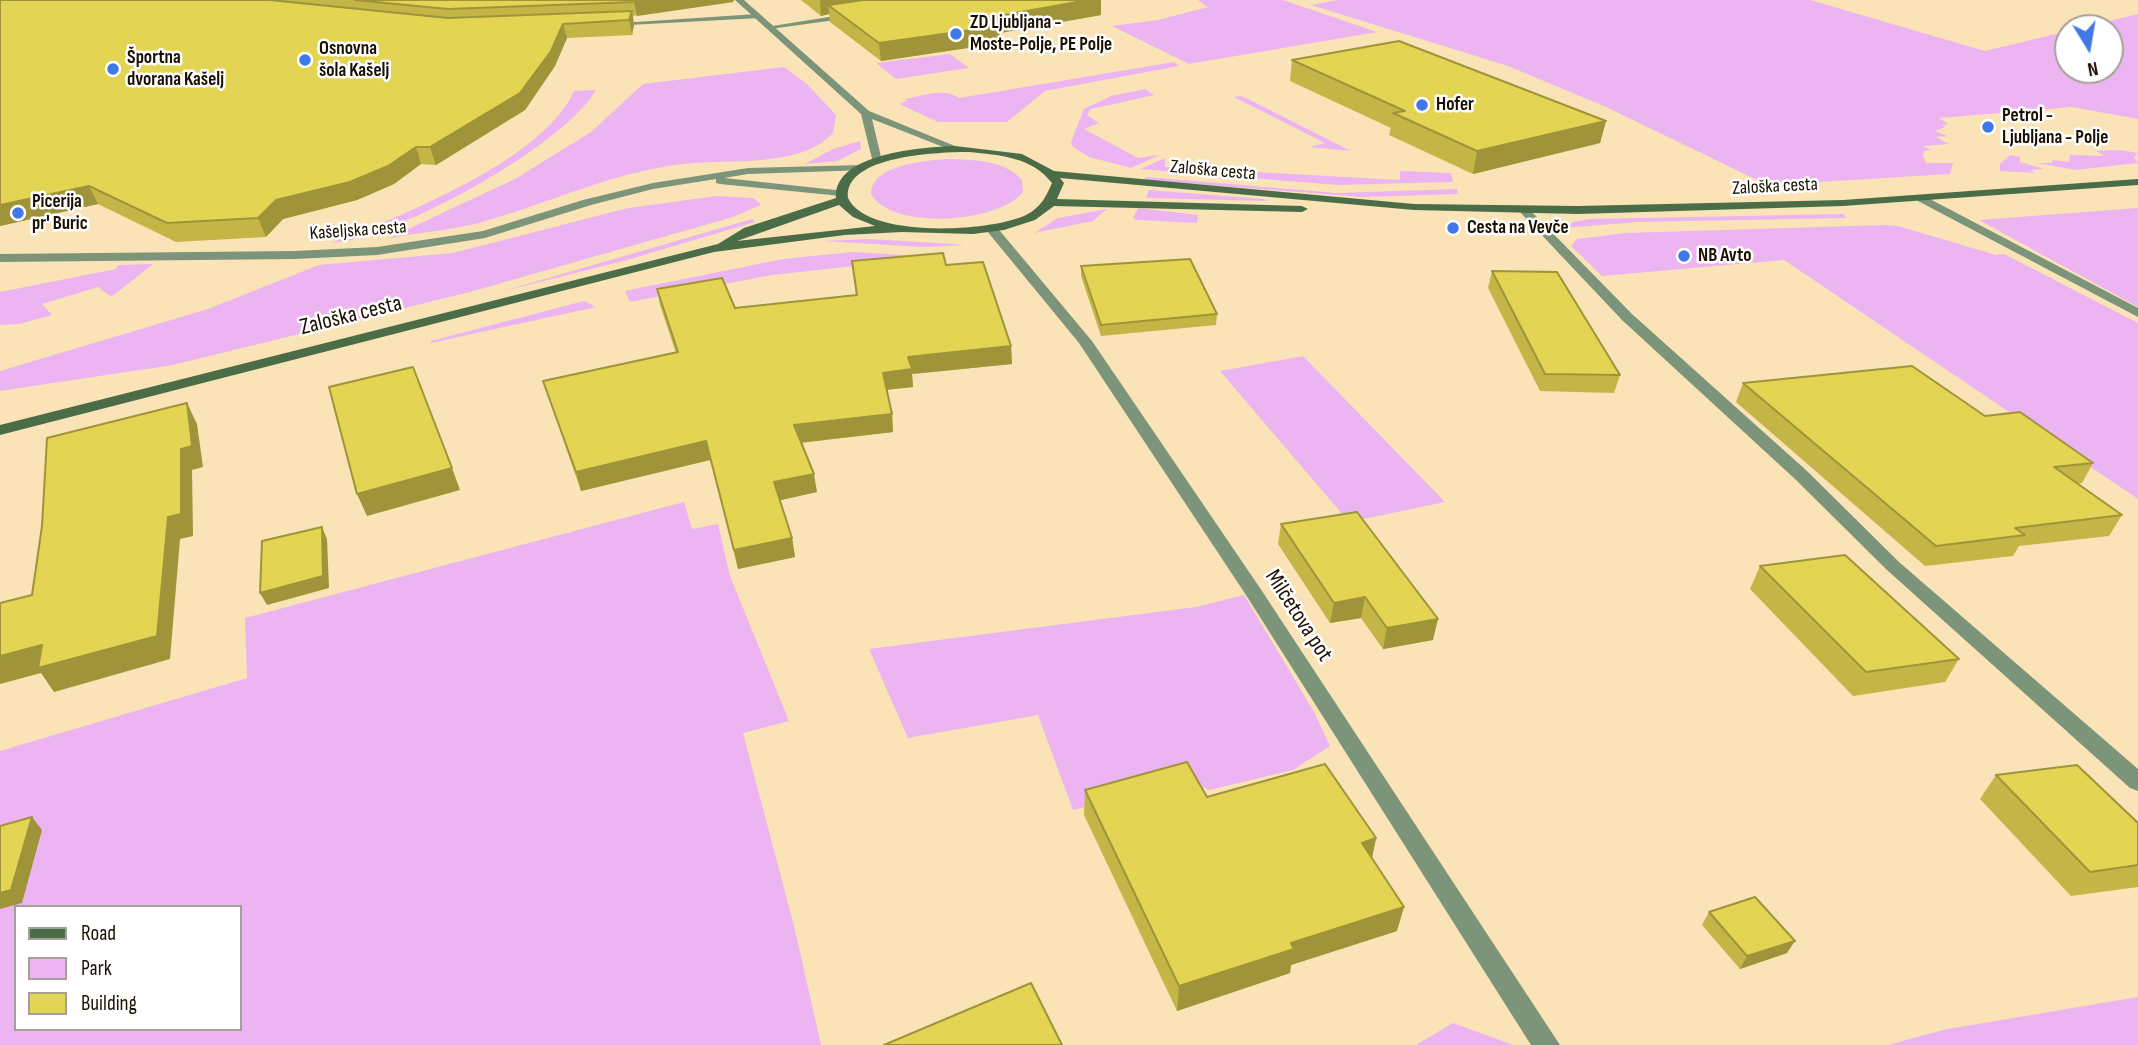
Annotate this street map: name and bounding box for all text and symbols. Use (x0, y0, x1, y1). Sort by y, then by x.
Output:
place label: ZD Ljubljana - Moste-Polje, PE Polje (970, 12, 1112, 56)
north arrow (2054, 14, 2124, 84)
marker: ZD Ljubljana - Moste-Polje, PE Polje (948, 26, 964, 42)
place label: Osnovna šola Kašelj (319, 38, 389, 82)
place label: Športna dvorana Kašelj (127, 47, 224, 91)
marker: Osnovna šola Kašelj (297, 52, 313, 68)
text: N (2086, 56, 2100, 80)
marker: Športna dvorana Kašelj (105, 61, 121, 77)
place label: Hofer (1436, 94, 1474, 116)
marker: Hofer (1414, 97, 1430, 113)
place label: Petrol - Ljubljana - Polje (2002, 105, 2108, 149)
marker: Petrol - Ljubljana - Polje (1980, 119, 1996, 135)
street label: Zaloška cesta (1169, 156, 1257, 186)
street label: Zaloška cesta (1732, 173, 1818, 201)
place label: Picerija pr' Buric (32, 191, 88, 235)
marker: Picerija pr' Buric (10, 205, 26, 221)
street label: Kašeljska cesta (309, 216, 407, 246)
place label: Cesta na Vevče (1467, 217, 1569, 239)
marker: Cesta na Vevče (1445, 220, 1461, 236)
place label: NB Avto (1698, 245, 1751, 267)
marker: NB Avto (1676, 248, 1692, 264)
street label: Zaloška cesta (297, 290, 405, 342)
street label: Milčetova pot (1258, 565, 1338, 667)
legend (14, 905, 242, 1031)
text: Road (81, 921, 116, 946)
text: Park (81, 956, 112, 981)
text: Building (81, 991, 137, 1016)

